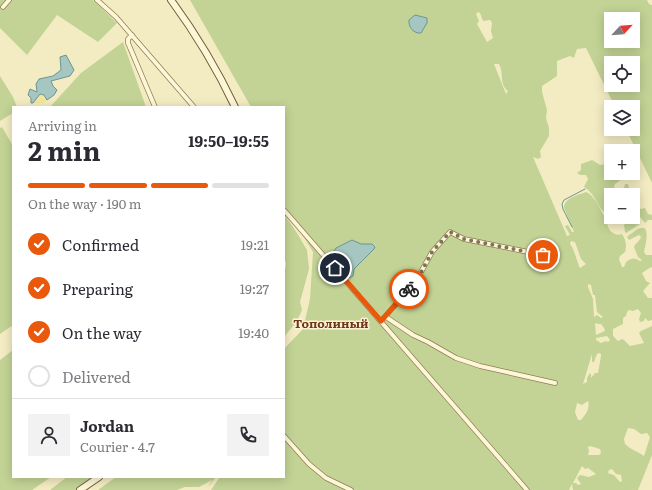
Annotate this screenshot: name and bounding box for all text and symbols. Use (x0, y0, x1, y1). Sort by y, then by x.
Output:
north arrow (604, 12, 640, 48)
map controls (604, 12, 640, 224)
button: locate (604, 56, 640, 92)
button: layers (604, 100, 640, 136)
text: Arriving in (28, 116, 97, 135)
text: 19:50–19:55 (188, 129, 269, 152)
text: 2 min (28, 130, 101, 169)
button: + (604, 144, 640, 180)
button: − (604, 188, 640, 224)
text: On the way · 190 m (28, 194, 141, 213)
icon: check (28, 233, 50, 255)
text: Confirmed (62, 233, 139, 256)
text: 19:21 (241, 235, 269, 254)
pin (526, 238, 560, 272)
icon: bag (532, 244, 554, 266)
pin (318, 251, 352, 285)
icon: home (324, 257, 346, 279)
courier (389, 269, 429, 309)
icon: check (28, 277, 50, 299)
text: Preparing (62, 277, 133, 300)
icon: bike (398, 278, 420, 300)
text: 19:27 (240, 279, 269, 298)
district label: Тополиный (293, 314, 369, 332)
icon: check (28, 321, 50, 343)
text: On the way (62, 321, 142, 344)
text: 19:40 (238, 323, 269, 342)
text: Delivered (62, 365, 131, 388)
button: person (28, 414, 70, 456)
text: Jordan (80, 414, 134, 437)
button: phone (227, 414, 269, 456)
text: Courier · 4.7 (80, 437, 155, 456)

